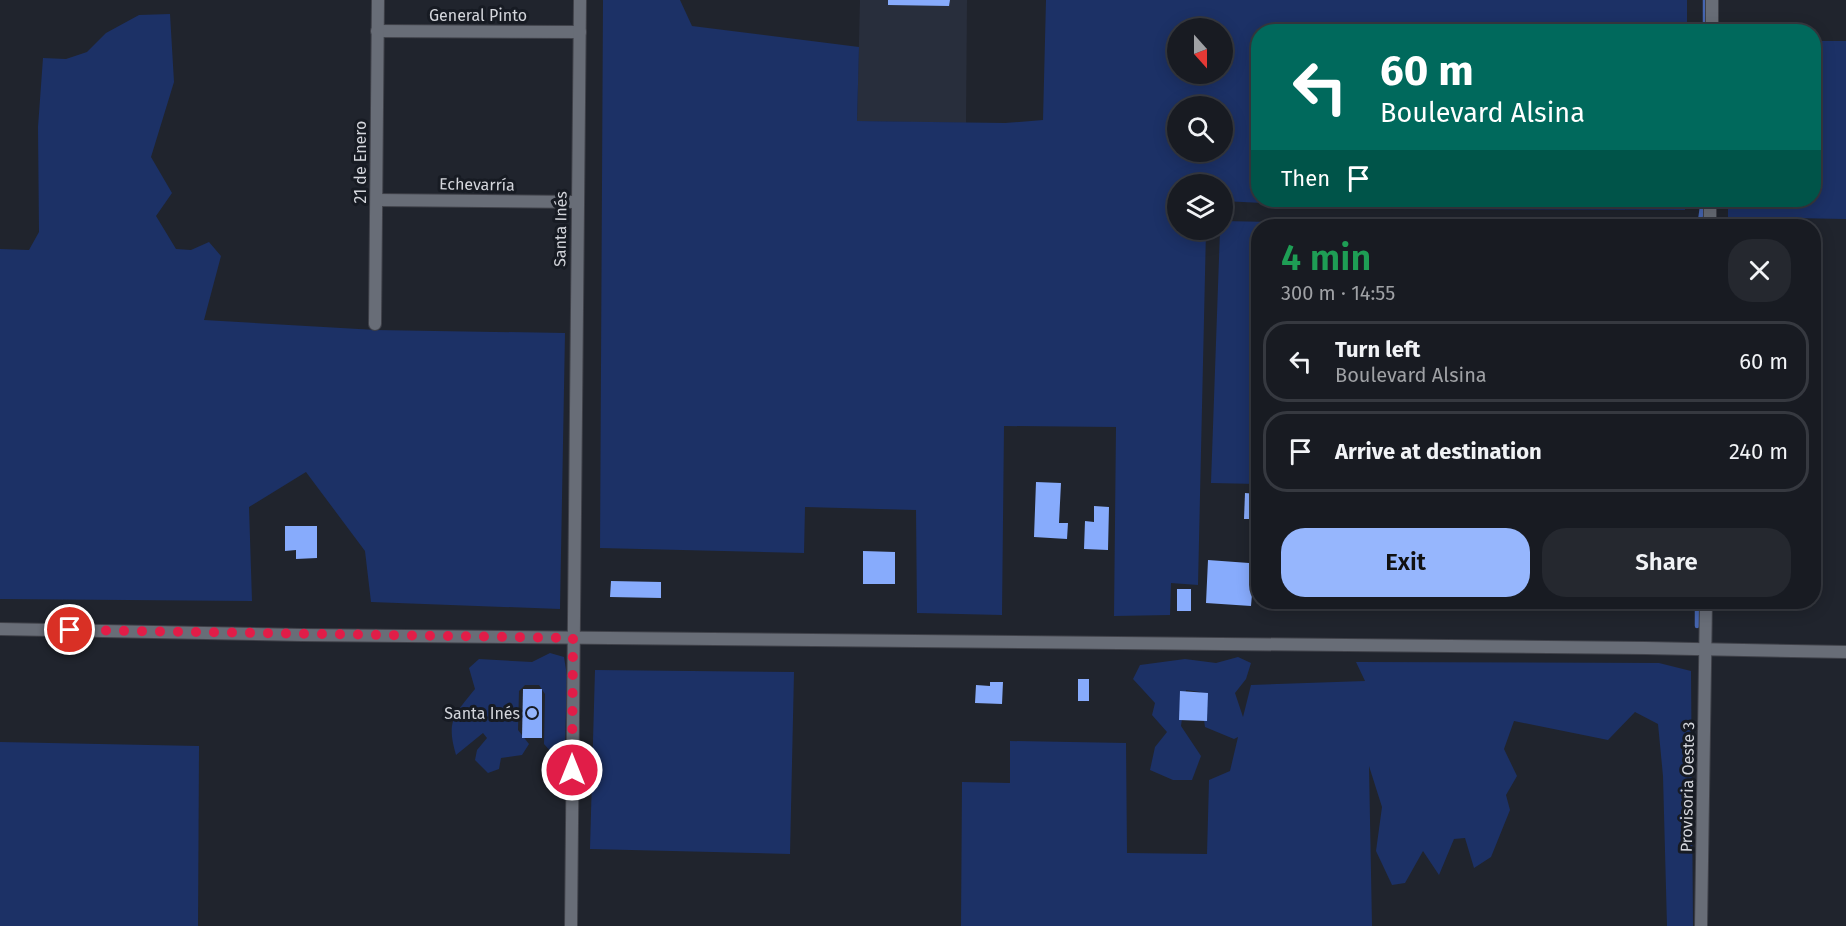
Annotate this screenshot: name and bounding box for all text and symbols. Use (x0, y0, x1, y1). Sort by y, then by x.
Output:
street label: General Pinto (429, 6, 527, 25)
north arrow (1167, 18, 1233, 84)
map controls (1167, 18, 1233, 240)
text: 60 m (1380, 46, 1474, 96)
icon: left (1281, 48, 1359, 126)
button: search (1167, 96, 1233, 162)
text: Boulevard Alsina (1380, 97, 1585, 129)
street label: 21 de Enero (351, 121, 370, 203)
icon: arrive (1342, 162, 1375, 195)
text: Then (1281, 165, 1330, 192)
street label: Echevarría (439, 174, 515, 195)
button: layers (1167, 174, 1233, 240)
street label: Santa Inés (550, 191, 571, 267)
text: 4 min (1281, 236, 1371, 280)
button: close (1728, 239, 1791, 302)
text: 300 m · 14:55 (1281, 281, 1395, 305)
text: Turn left (1335, 336, 1420, 363)
icon: left (1284, 345, 1317, 378)
text: 60 m (1739, 348, 1788, 375)
text: Boulevard Alsina (1335, 363, 1487, 387)
icon: arrive (1284, 435, 1317, 468)
text: Arrive at destination (1335, 438, 1542, 465)
text: 240 m (1729, 438, 1788, 465)
button: Exit (1281, 528, 1530, 597)
button: Share (1542, 528, 1791, 597)
pin (44, 604, 95, 655)
icon: arrive (53, 613, 86, 646)
place label: Santa Inés (444, 704, 520, 723)
marker: Santa Inés (525, 706, 539, 720)
street label: Provisoria Oeste 3 (1677, 722, 1698, 852)
position arrow (540, 738, 604, 802)

